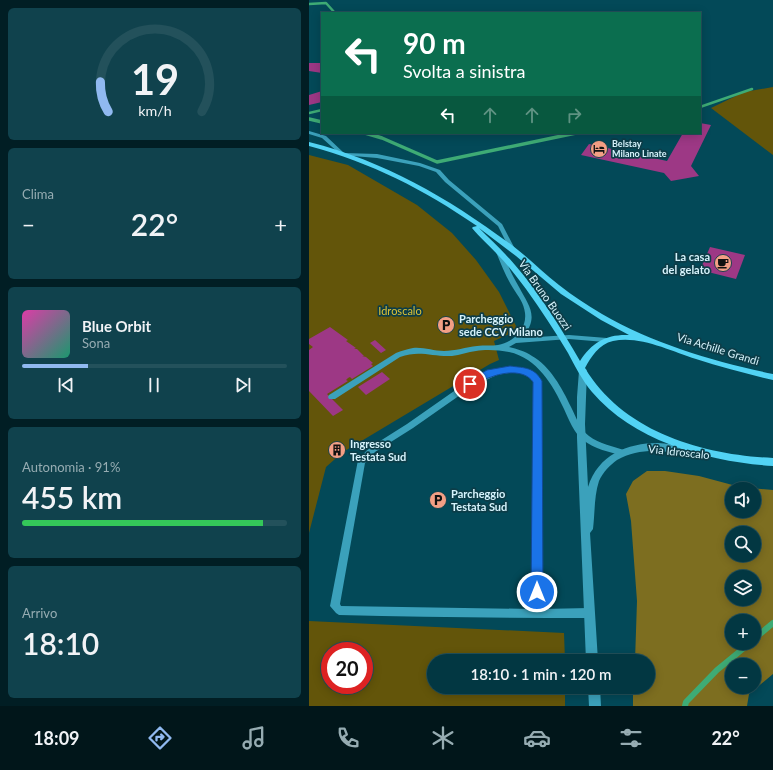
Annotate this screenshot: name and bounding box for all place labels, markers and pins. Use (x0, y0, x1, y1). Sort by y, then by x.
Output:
place label: Belstay Milano Linate (612, 138, 667, 159)
hotel icon: Belstay Milano Linate (589, 139, 609, 159)
place label: La casa del gelato (662, 250, 710, 276)
cafe icon: La casa del gelato (713, 253, 733, 273)
place label: Parcheggio sede CCV Milano (459, 312, 543, 338)
parking icon: Parcheggio sede CCV Milano (436, 315, 456, 335)
pin (453, 367, 487, 401)
place label: Ingresso Testata Sud (350, 437, 406, 463)
building icon: Ingresso Testata Sud (327, 440, 347, 460)
place label: Parcheggio Testata Sud (451, 487, 507, 513)
parking icon: Parcheggio Testata Sud (428, 490, 448, 510)

